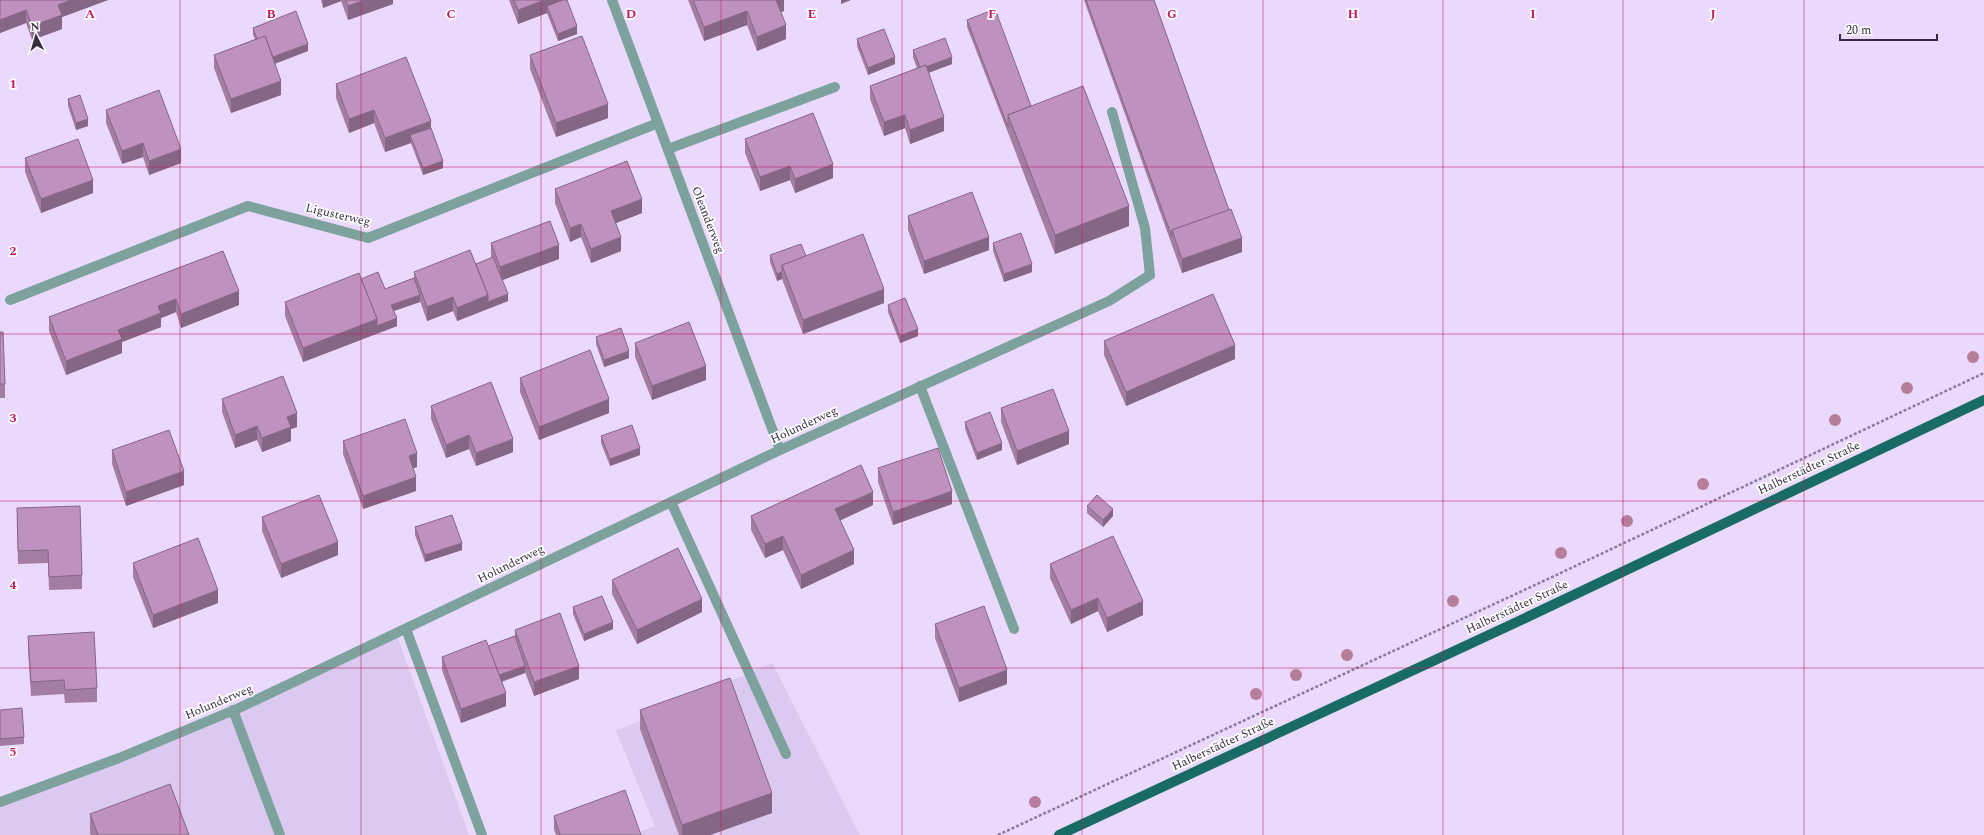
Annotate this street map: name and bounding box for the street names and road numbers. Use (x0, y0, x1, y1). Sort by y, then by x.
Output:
street label: Oleanderweg (686, 184, 730, 256)
street label: Ligusterweg (304, 198, 372, 232)
street label: Holunderweg (767, 401, 841, 449)
street label: Halberstädter Straße (1755, 436, 1863, 500)
street label: Holunderweg (474, 540, 548, 588)
street label: Halberstädter Straße (1463, 575, 1571, 639)
street label: Holunderweg (182, 679, 256, 725)
street label: Halberstädter Straße (1169, 712, 1277, 776)

